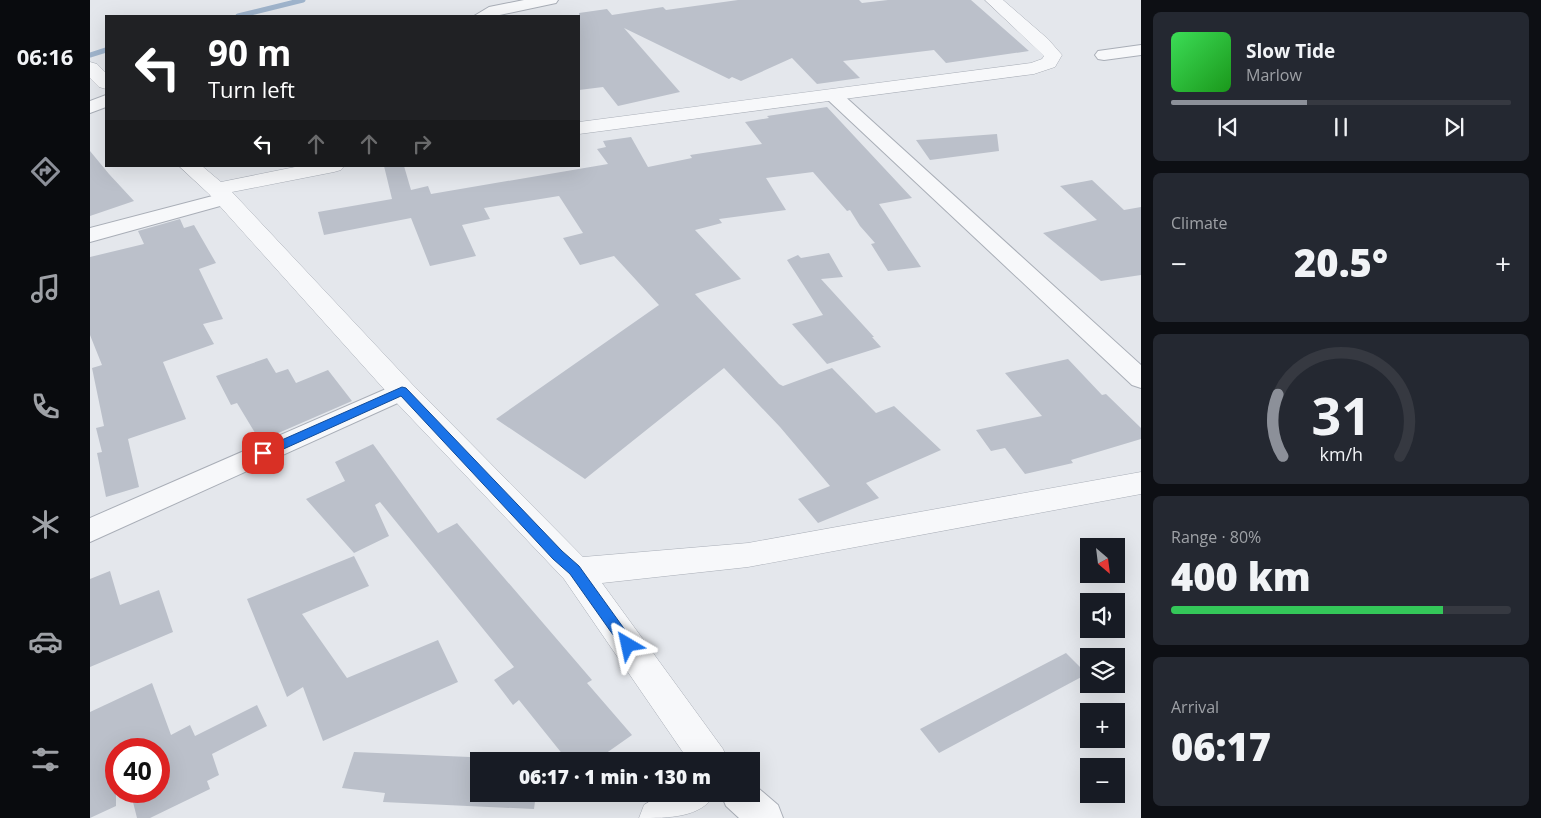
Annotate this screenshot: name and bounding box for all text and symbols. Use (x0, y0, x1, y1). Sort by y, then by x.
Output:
text: 90 m (208, 29, 291, 76)
icon: left (125, 35, 190, 100)
text: Slow Tide (1246, 38, 1335, 64)
text: 06:16 (17, 41, 73, 71)
text: Marlow (1246, 64, 1302, 86)
text: Turn left (208, 74, 295, 104)
icon: previous (1214, 113, 1242, 141)
icon: pause (1327, 113, 1355, 141)
icon: next (1440, 113, 1468, 141)
icon: left (249, 130, 277, 158)
icon: ahead (302, 130, 330, 158)
icon: ahead (355, 130, 383, 158)
icon: right (408, 130, 436, 158)
icon: directions (28, 154, 63, 189)
text: Climate (1171, 212, 1228, 234)
text: 20.5° (1294, 236, 1388, 288)
text: − (1171, 244, 1187, 282)
text: + (1495, 244, 1511, 282)
icon: music (28, 271, 63, 306)
text: 31 (1311, 379, 1371, 450)
icon: phone (28, 389, 63, 424)
pin (242, 432, 284, 474)
icon: arrive (249, 439, 277, 467)
text: km/h (1319, 442, 1363, 466)
icon: climate (28, 507, 63, 542)
text: Range · 80% (1171, 526, 1261, 548)
north arrow (1080, 538, 1125, 582)
map controls (1080, 538, 1125, 803)
text: 400 km (1171, 550, 1311, 602)
button: sound (1080, 593, 1125, 638)
position arrow (601, 618, 653, 670)
icon: car (28, 624, 63, 659)
button: layers (1080, 648, 1125, 693)
text: Arrival (1171, 696, 1219, 718)
button: + (1080, 703, 1125, 748)
text: 06:17 (1171, 720, 1271, 772)
speed limit sign: 40 (105, 738, 170, 803)
icon: filters (28, 742, 63, 777)
button: − (1080, 758, 1125, 803)
text: 06:17 · 1 min · 130 m (519, 764, 711, 790)

